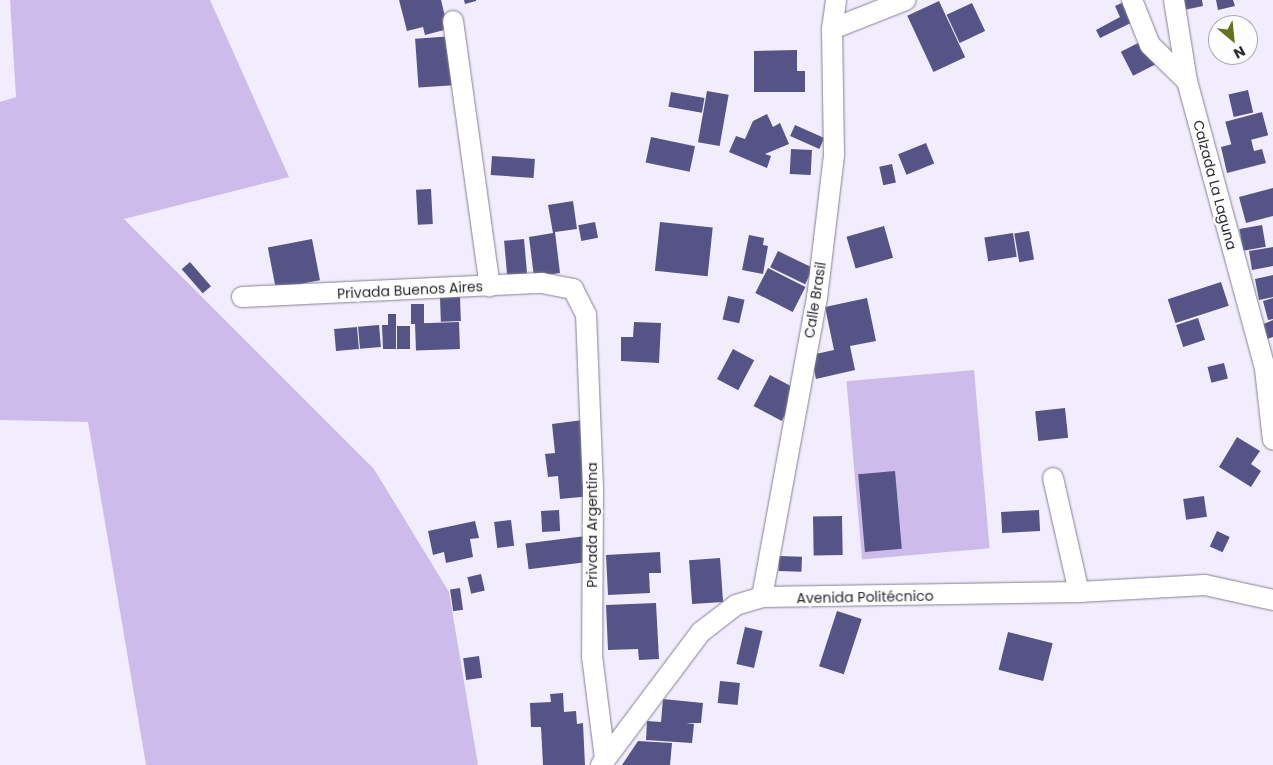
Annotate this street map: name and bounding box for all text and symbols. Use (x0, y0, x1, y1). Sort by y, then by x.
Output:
north arrow (1208, 15, 1258, 65)
text: N (1230, 41, 1249, 64)
street label: Calzada La Laguna (1190, 118, 1240, 252)
street label: Calle Brasil (801, 261, 829, 339)
street label: Privada Buenos Aires (337, 278, 483, 302)
street label: Privada Argentina (584, 462, 600, 588)
street label: Avenida Politécnico (796, 587, 934, 607)

